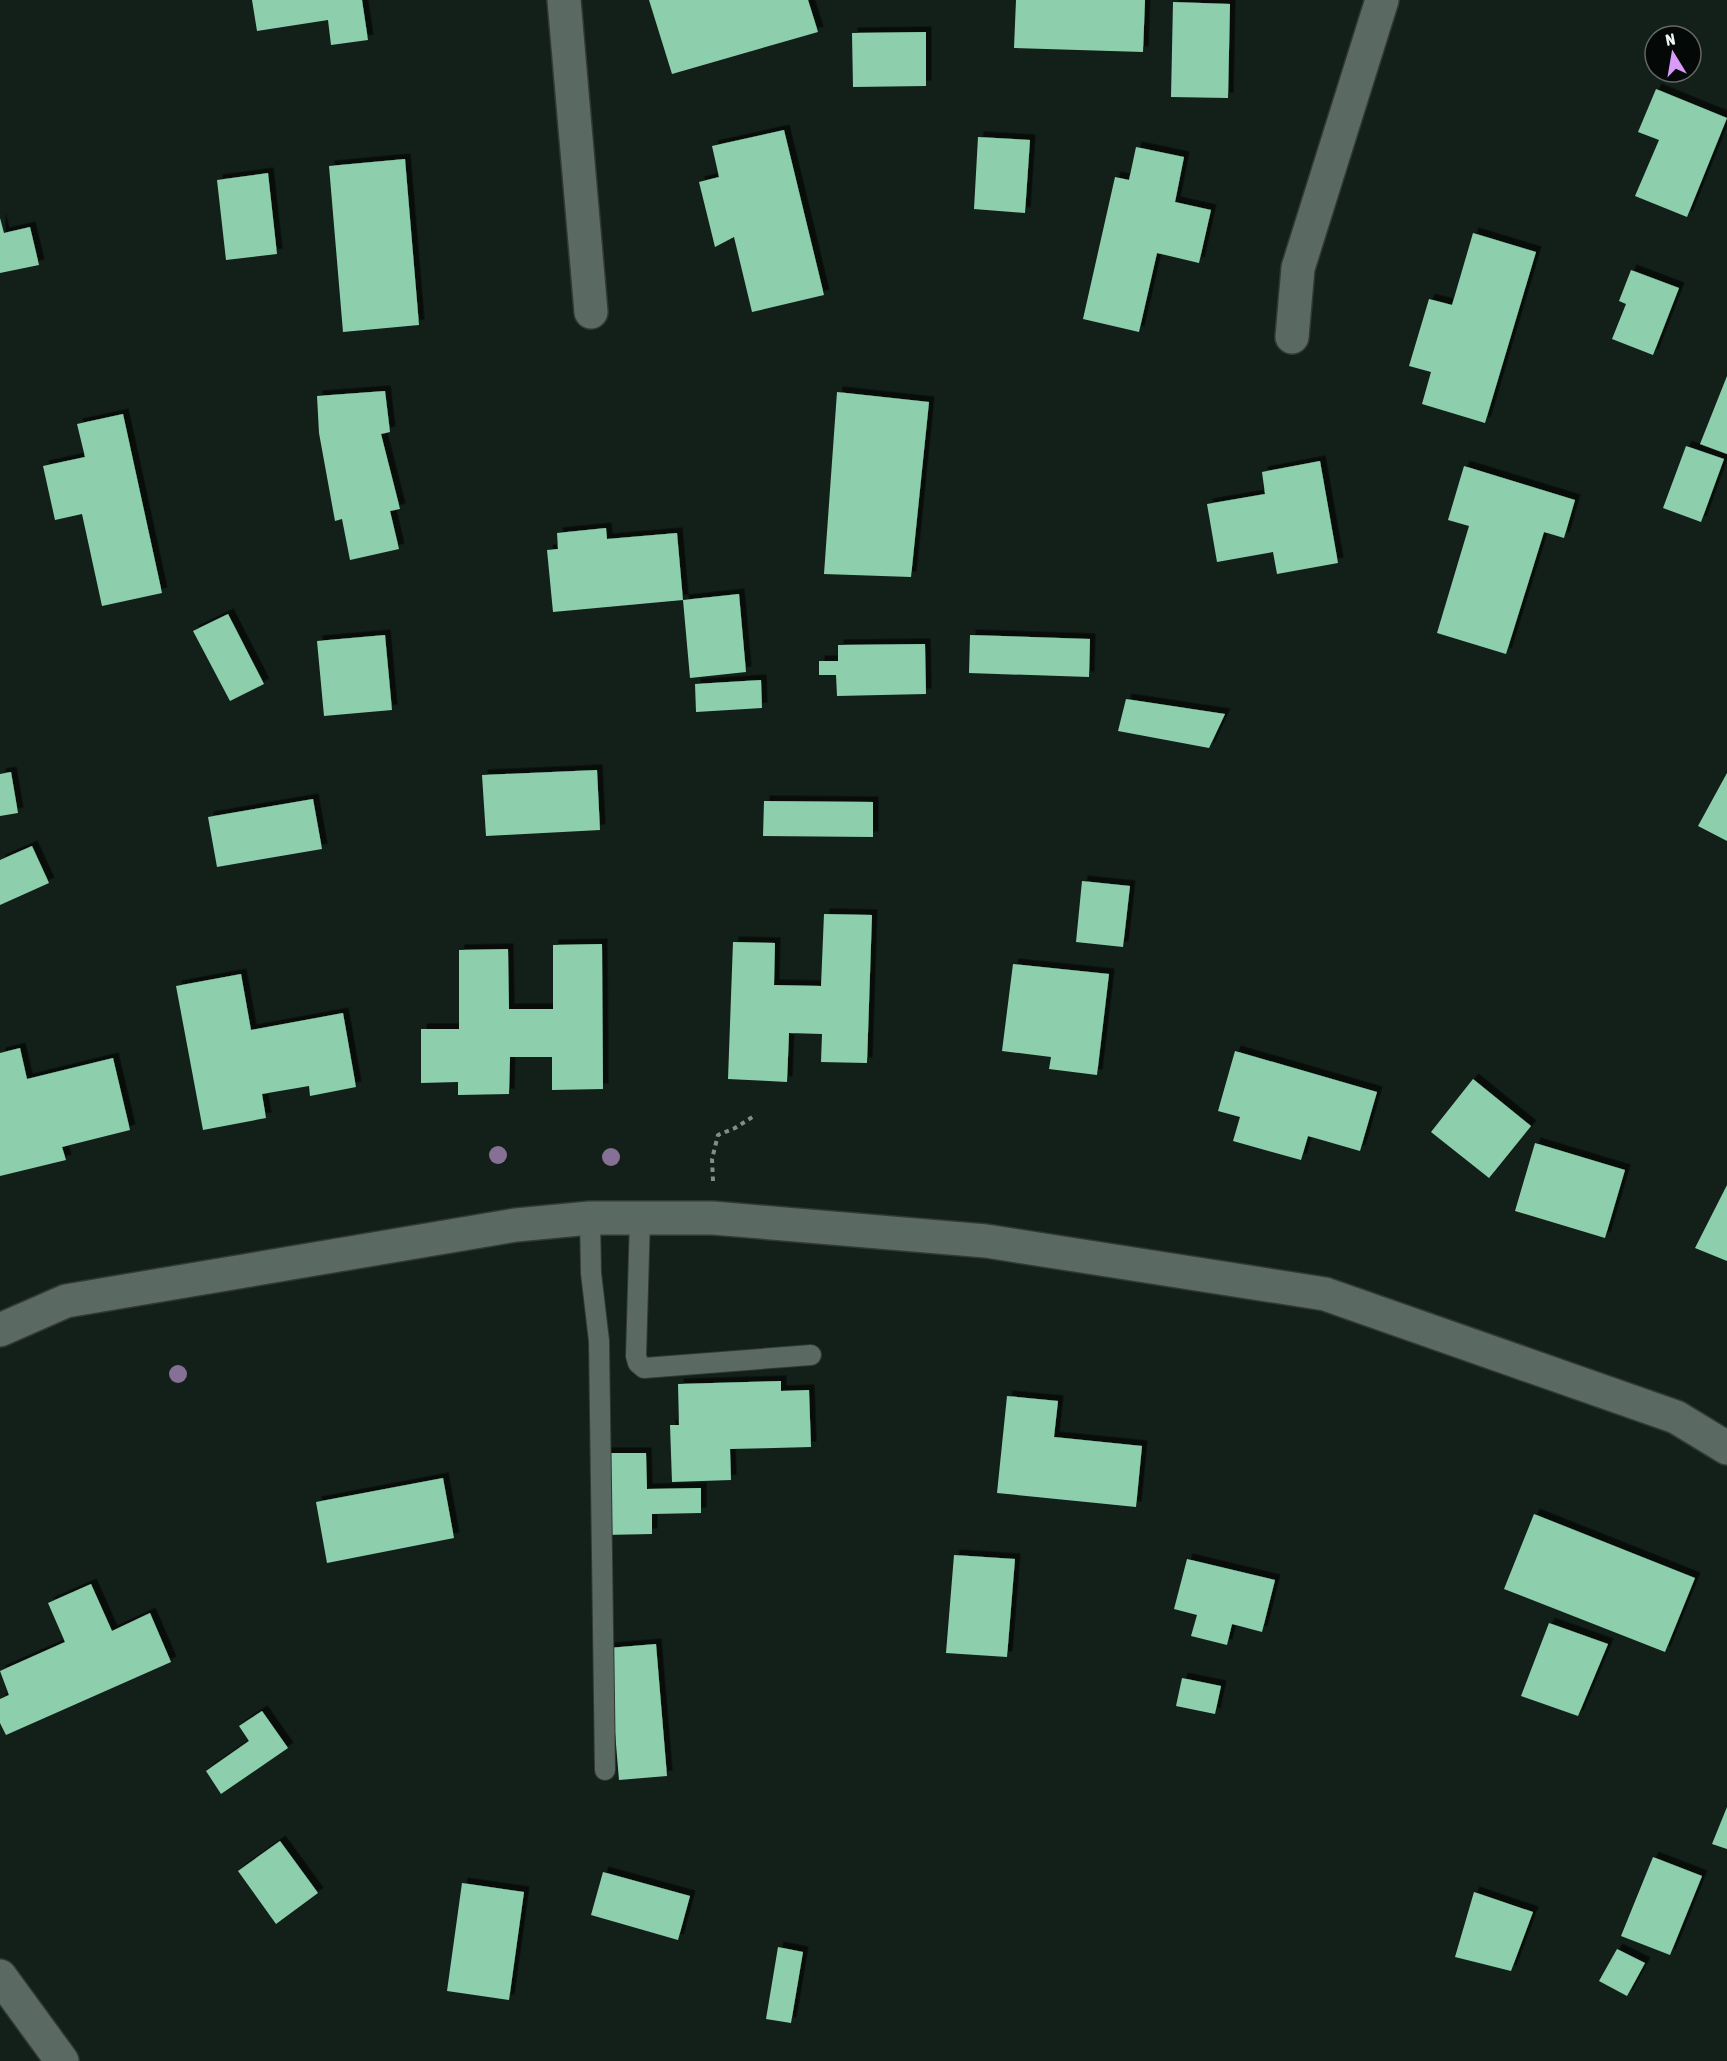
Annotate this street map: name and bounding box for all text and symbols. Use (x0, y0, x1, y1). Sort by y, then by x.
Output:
north arrow (1643, 24, 1703, 84)
text: N (1664, 30, 1676, 49)

